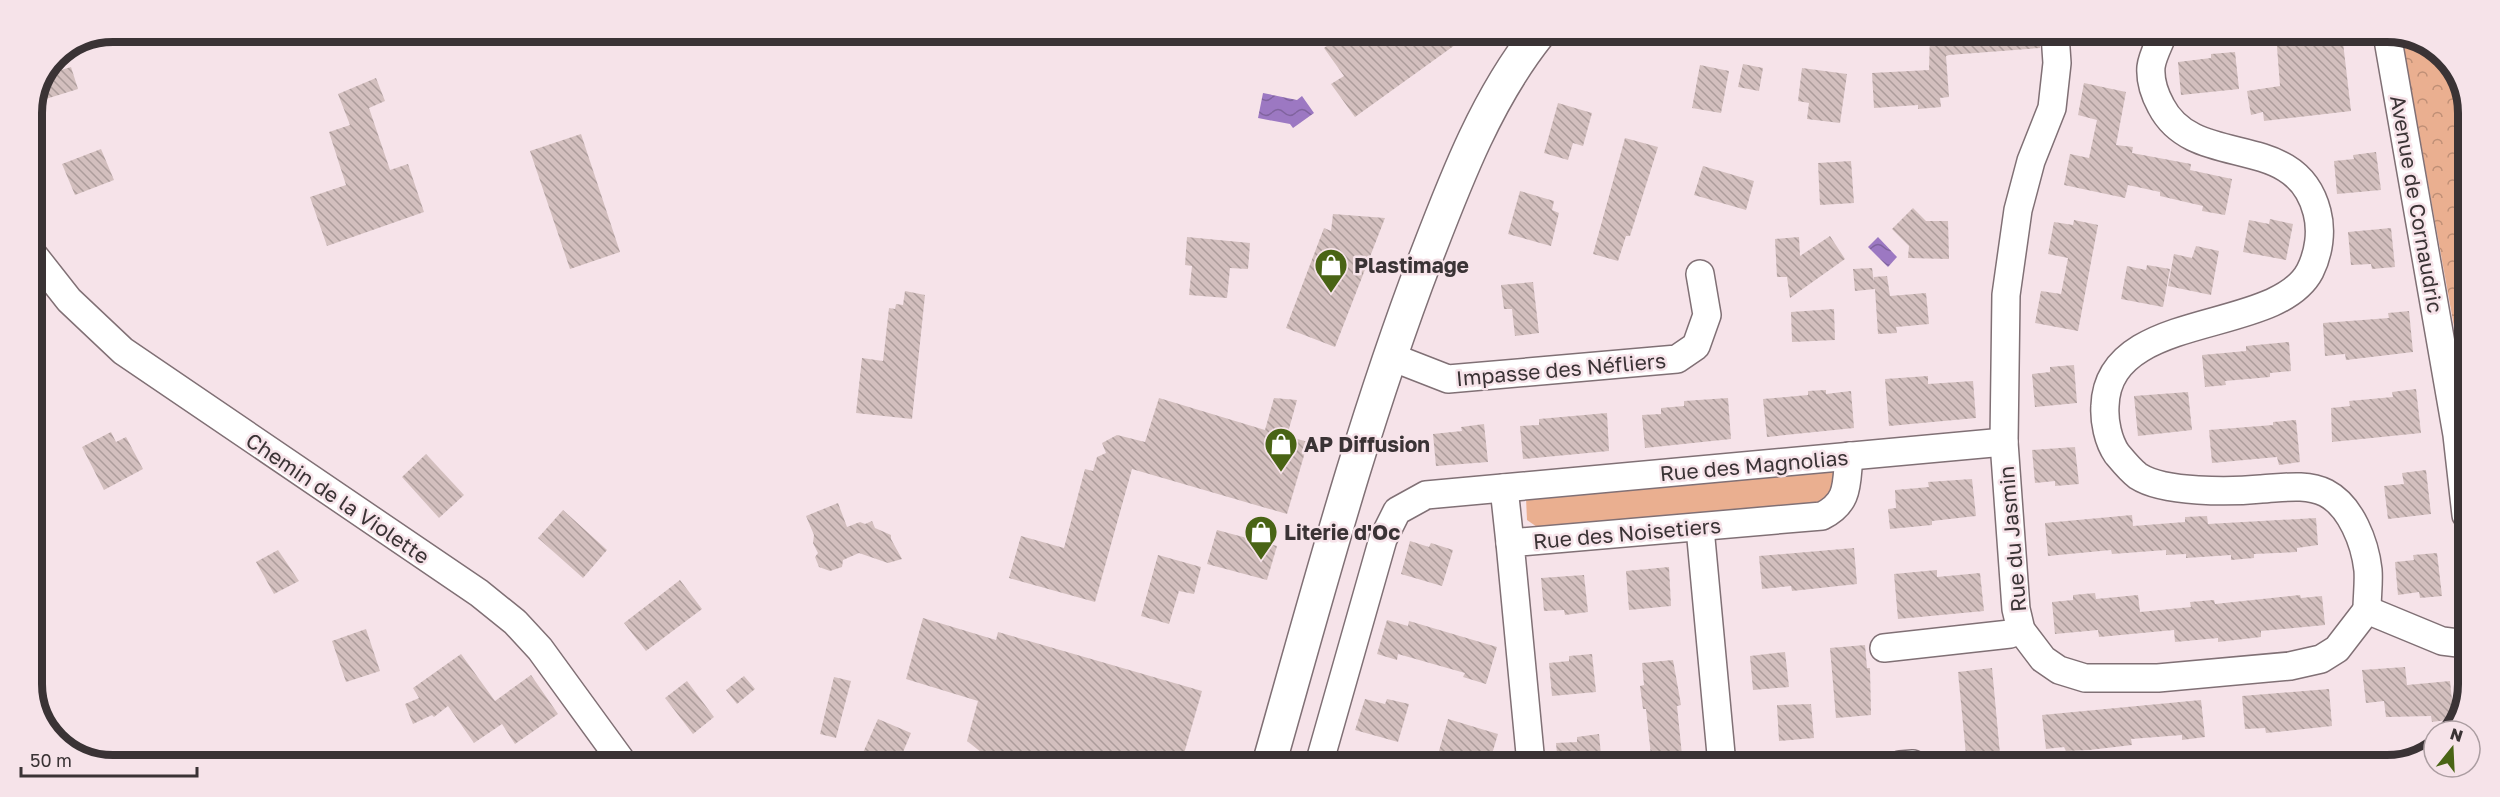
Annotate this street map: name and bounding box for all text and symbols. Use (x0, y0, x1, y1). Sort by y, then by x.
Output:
street label: Avenue de Cornaudric (2385, 93, 2449, 315)
shop icon: Plastimage (1313, 247, 1349, 294)
place label: Plastimage (1354, 252, 1469, 278)
street label: Impasse des Néfliers (1455, 347, 1667, 391)
shop icon: AP Diffusion (1263, 426, 1299, 473)
street label: Chemin de la Violette (241, 427, 435, 569)
place label: AP Diffusion (1304, 431, 1430, 457)
street label: Rue des Magnolias (1659, 444, 1849, 486)
street label: Rue du Jasmin (1993, 465, 2031, 613)
street label: Rue des Noisetiers (1532, 512, 1722, 554)
shop icon: Literie d'Oc (1243, 514, 1279, 561)
place label: Literie d'Oc (1284, 519, 1400, 545)
north arrow (2422, 719, 2482, 779)
text: N (2448, 723, 2466, 746)
scale bar (21, 740, 196, 778)
text: 50 m (30, 749, 72, 771)

